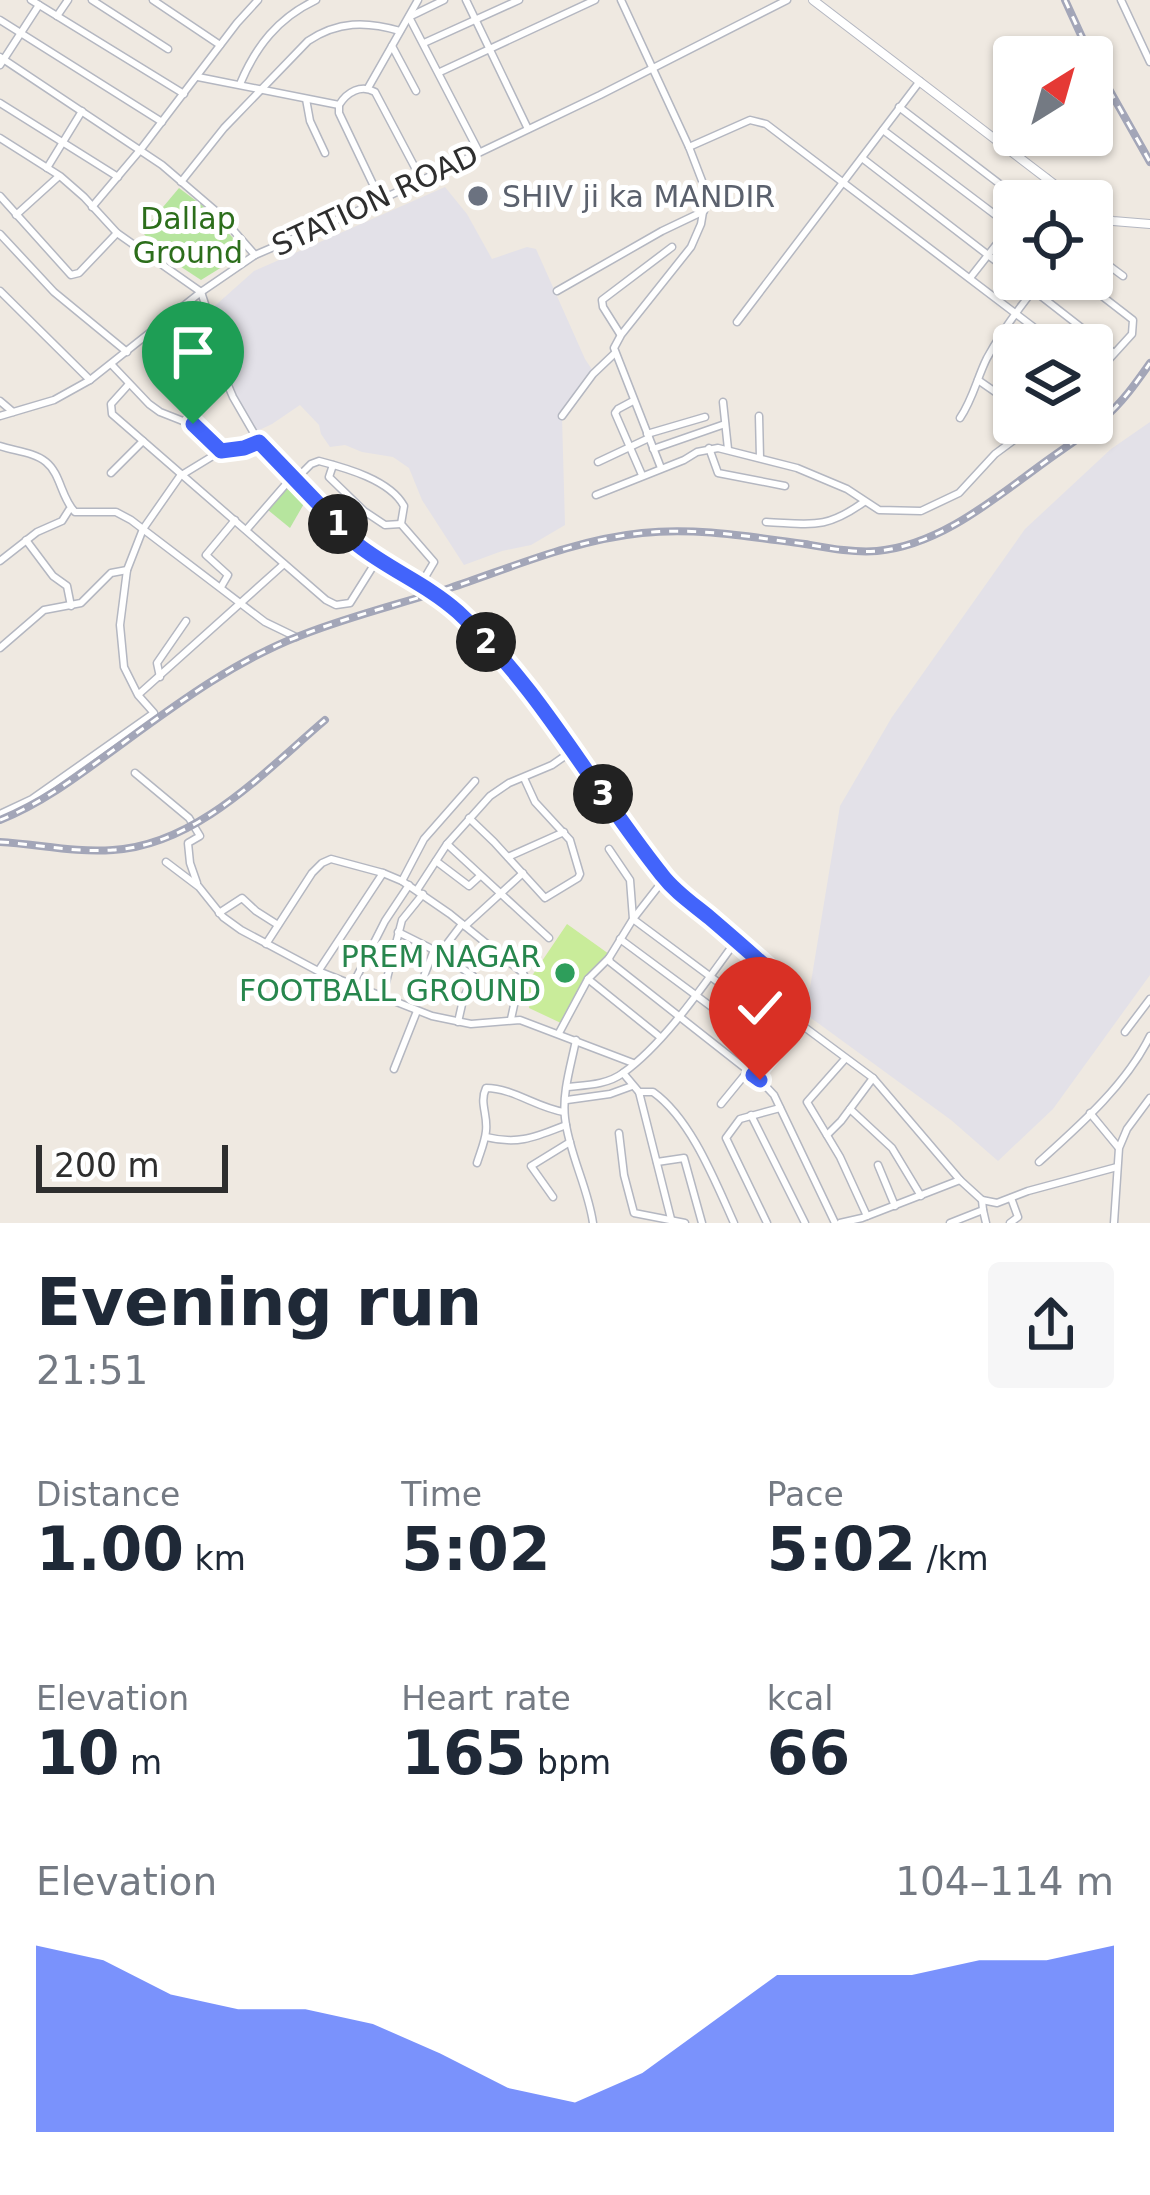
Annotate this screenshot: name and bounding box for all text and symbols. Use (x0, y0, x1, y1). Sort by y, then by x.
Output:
north arrow (993, 36, 1113, 156)
map controls (993, 36, 1113, 444)
street label: STATION ROAD (266, 137, 484, 263)
place label: SHIV ji ka MANDIR (502, 179, 775, 214)
button: locate (993, 180, 1113, 300)
marker: SHIV ji ka MANDIR (465, 183, 491, 209)
park label: Dallap Ground (133, 201, 243, 270)
pin (142, 301, 244, 424)
icon: arrive (160, 319, 226, 385)
button: layers (993, 324, 1113, 444)
pin: 1 (308, 494, 368, 554)
text: 1 (327, 504, 349, 543)
pin: 2 (456, 612, 516, 672)
text: 2 (475, 622, 497, 661)
pin: 3 (573, 764, 633, 824)
text: 3 (592, 774, 614, 813)
place label: PREM NAGAR FOOTBALL GROUND (239, 939, 541, 1008)
pin (709, 957, 811, 1080)
marker: PREM NAGAR FOOTBALL GROUND (552, 960, 578, 986)
icon: check (727, 975, 793, 1041)
scale bar (36, 1139, 228, 1192)
text: 200 m (54, 1146, 160, 1185)
button: share (988, 1262, 1114, 1388)
text: Evening run (36, 1264, 482, 1341)
text: 21:51 (36, 1348, 148, 1393)
text: Distance (36, 1475, 180, 1514)
text: Time (401, 1475, 482, 1514)
text: Pace (767, 1475, 844, 1514)
text: 1.00 (36, 1514, 184, 1584)
text: 5:02 (401, 1514, 551, 1584)
text: 5:02 (767, 1514, 916, 1584)
text: km (184, 1539, 246, 1578)
text: /km (916, 1539, 989, 1578)
text: Elevation (36, 1679, 189, 1718)
text: Heart rate (401, 1679, 571, 1718)
text: kcal (767, 1679, 833, 1718)
text: 10 (36, 1718, 120, 1788)
text: 165 (401, 1718, 527, 1788)
text: 66 (767, 1718, 850, 1788)
text: m (120, 1743, 162, 1782)
text: bpm (527, 1743, 611, 1782)
text: Elevation (36, 1859, 217, 1904)
text: 104–114 m (895, 1859, 1114, 1904)

